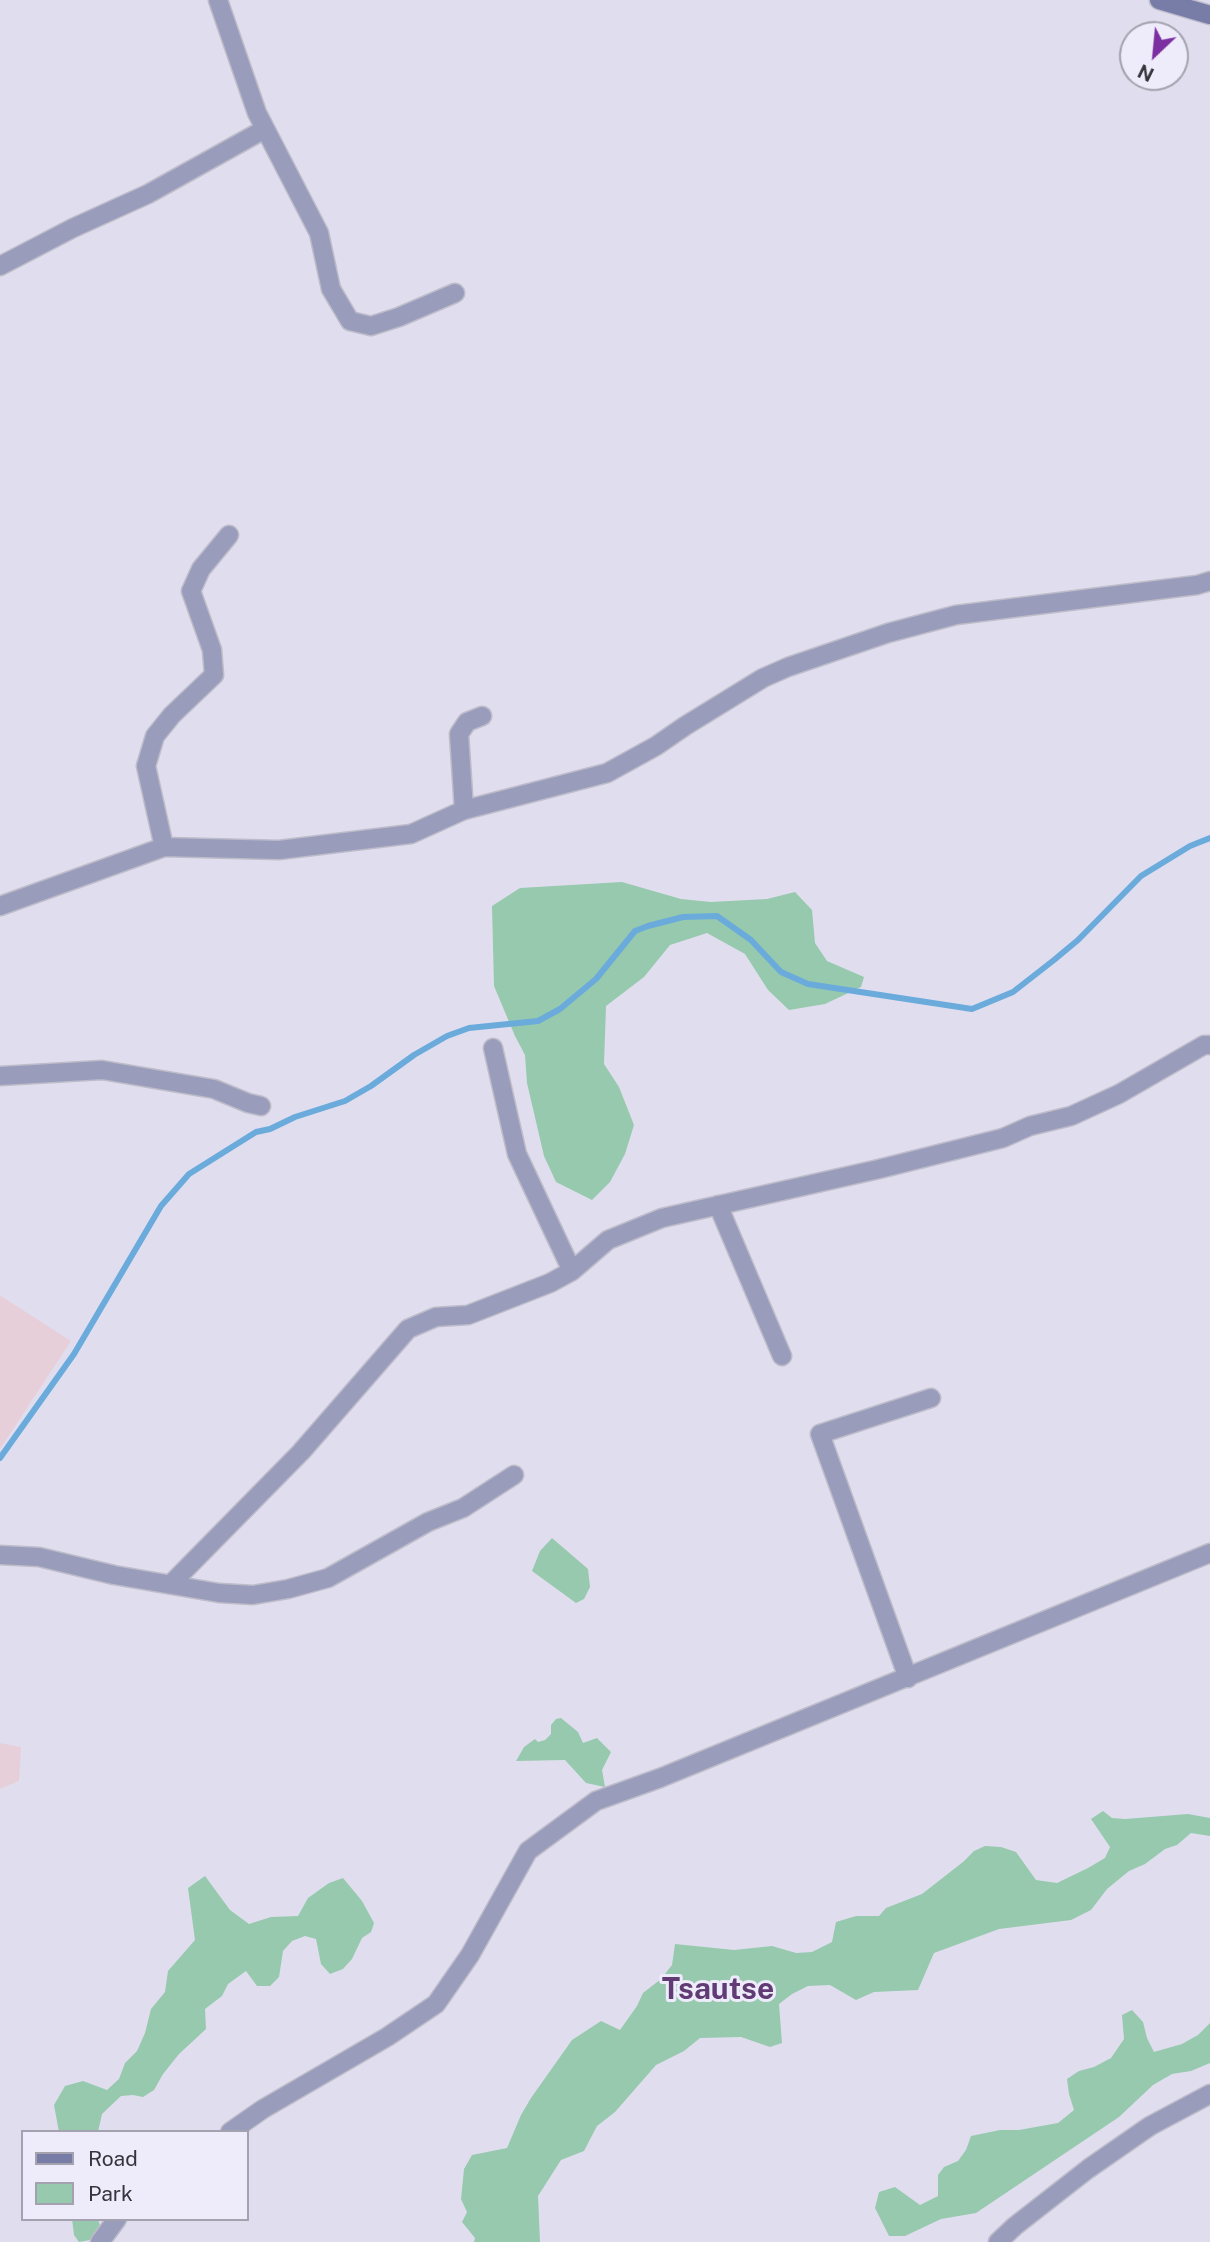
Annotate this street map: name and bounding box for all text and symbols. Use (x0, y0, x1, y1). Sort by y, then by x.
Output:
north arrow (1119, 21, 1189, 91)
text: N (1134, 60, 1157, 86)
district label: Tsautse (662, 1972, 774, 2008)
legend (21, 2130, 248, 2221)
text: Road (88, 2146, 138, 2171)
text: Park (88, 2181, 133, 2206)

